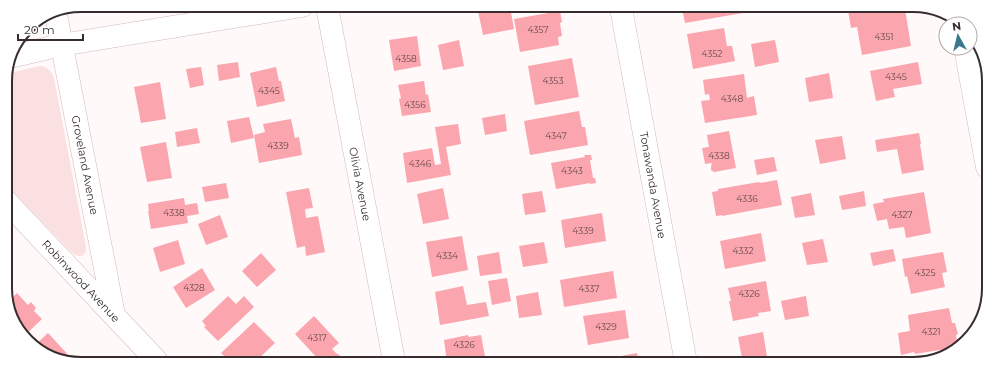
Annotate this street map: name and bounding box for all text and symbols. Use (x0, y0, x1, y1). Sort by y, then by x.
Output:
scale bar (18, 16, 83, 42)
north arrow (938, 16, 978, 56)
text: N (951, 19, 962, 34)
text: 20 m (24, 22, 55, 37)
house number: 4357 (527, 24, 549, 35)
house number: 4351 (874, 31, 894, 42)
house number: 4352 (702, 48, 722, 59)
house number: 4358 (395, 53, 417, 64)
house number: 4345 (885, 71, 907, 82)
house number: 4353 (543, 75, 563, 86)
house number: 4345 (258, 85, 280, 96)
house number: 4348 (721, 93, 744, 104)
house number: 4356 (404, 99, 426, 110)
street label: Groveland Avenue (69, 114, 102, 216)
house number: 4347 (545, 130, 567, 141)
street label: Tonawanda Avenue (637, 131, 669, 240)
house number: 4339 (267, 140, 289, 151)
street label: Olivia Avenue (346, 146, 374, 222)
house number: 4338 (708, 150, 730, 161)
house number: 4346 (409, 158, 432, 169)
house number: 4343 (561, 165, 583, 176)
house number: 4336 (736, 193, 758, 204)
house number: 4338 (163, 207, 185, 218)
house number: 4327 (891, 209, 913, 220)
house number: 4339 (572, 225, 594, 236)
street label: Robinwood Avenue (39, 237, 123, 325)
house number: 4332 (733, 245, 754, 256)
house number: 4334 (436, 250, 458, 261)
house number: 4325 (914, 267, 936, 278)
house number: 4328 (183, 282, 205, 293)
house number: 4337 (578, 283, 600, 294)
house number: 4326 (738, 288, 760, 299)
house number: 4329 (595, 321, 617, 332)
house number: 4321 (921, 326, 941, 337)
house number: 4317 (307, 332, 327, 343)
house number: 4326 (453, 339, 475, 350)

